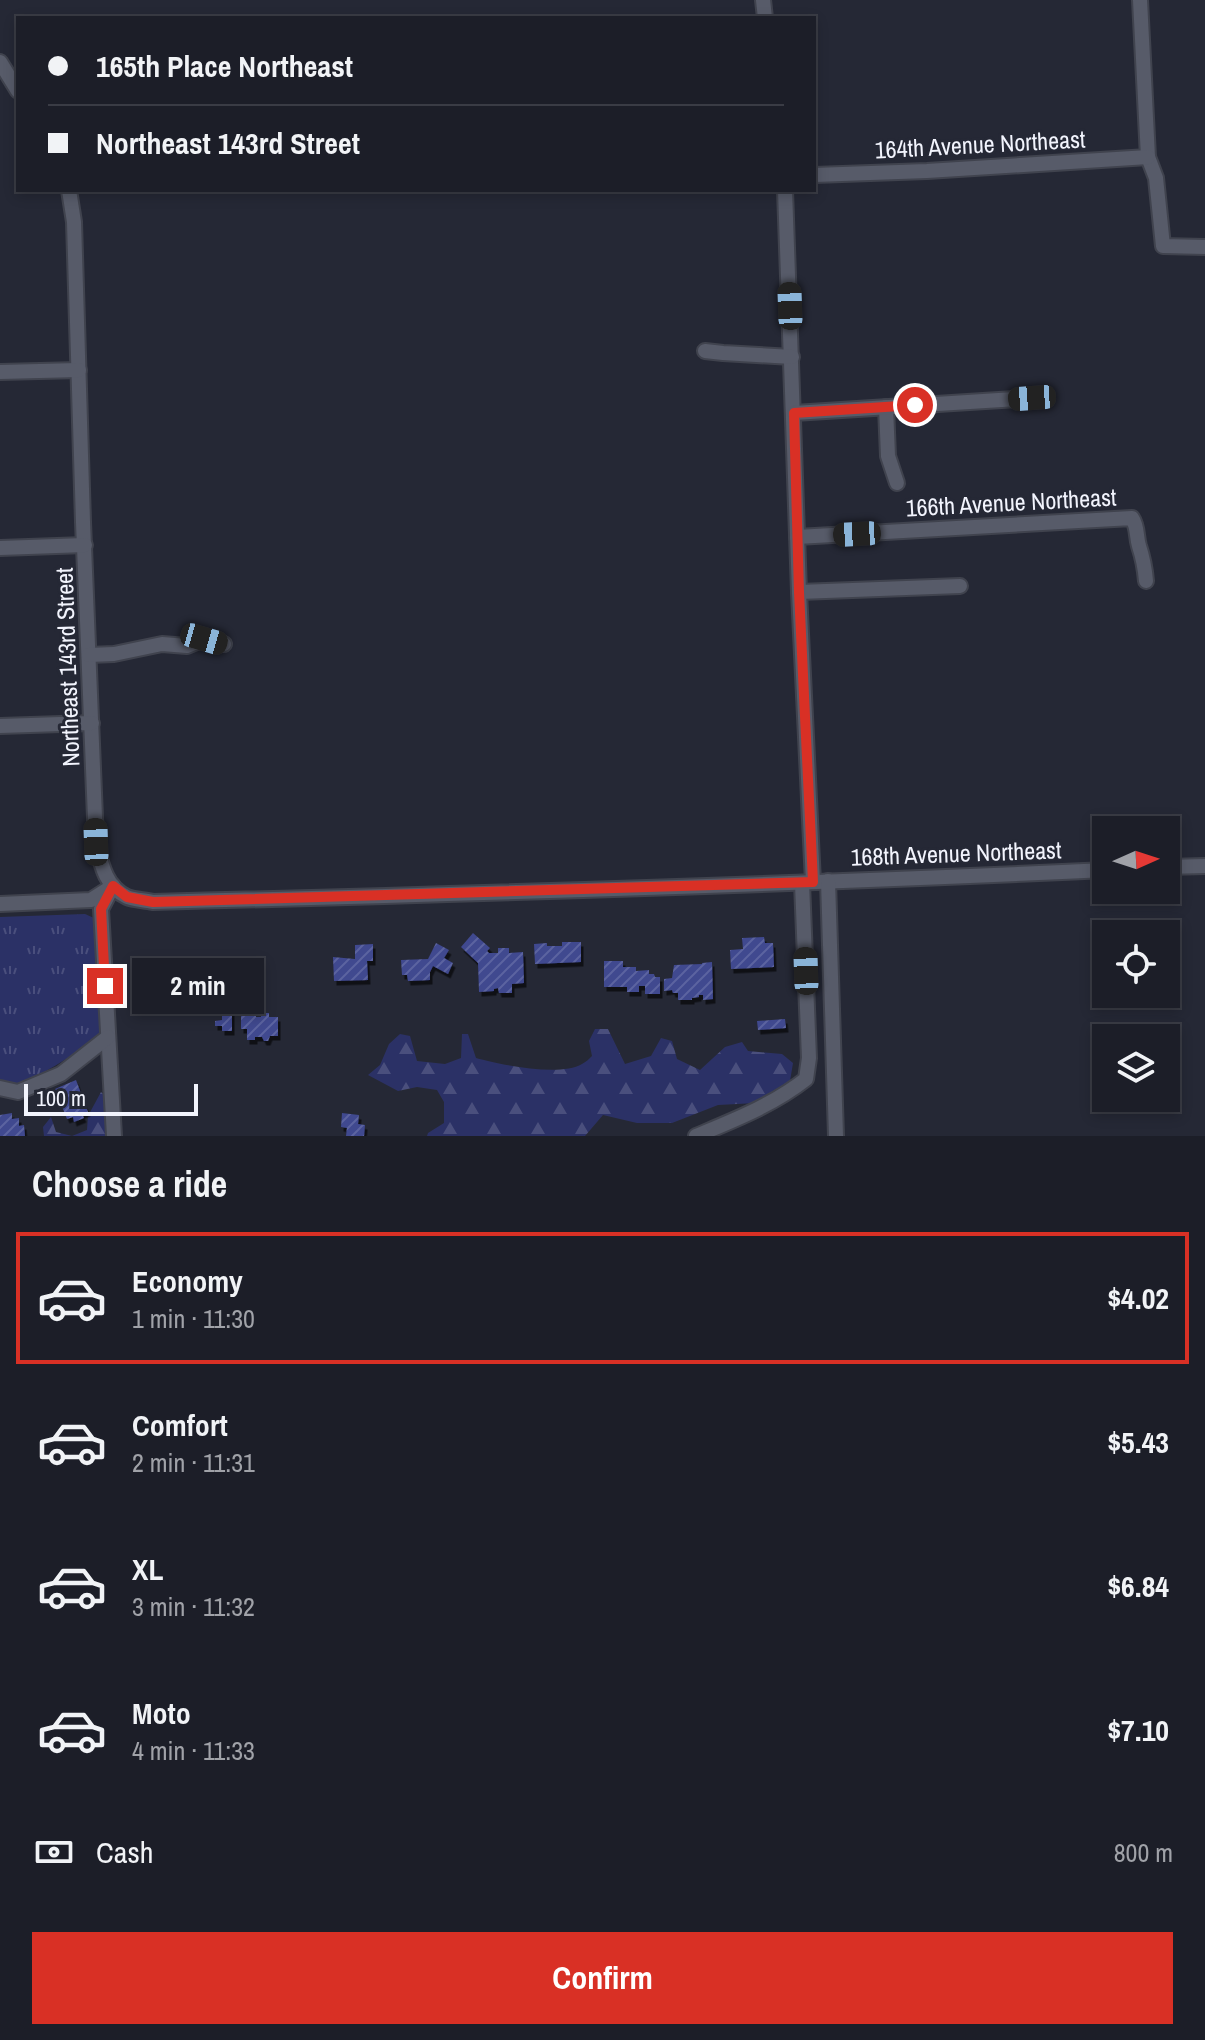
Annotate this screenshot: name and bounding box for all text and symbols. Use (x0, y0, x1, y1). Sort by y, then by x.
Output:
text: 165th Place Northeast (96, 46, 353, 86)
street label: 164th Avenue Northeast (874, 122, 1087, 165)
text: Northeast 143rd Street (96, 123, 360, 163)
car (777, 282, 803, 330)
car (1007, 384, 1057, 412)
route start (897, 387, 933, 423)
street label: 166th Avenue Northeast (905, 480, 1118, 523)
car (832, 521, 882, 547)
street label: Northeast 143rd Street (48, 566, 86, 767)
car (178, 621, 230, 657)
north arrow (1092, 816, 1180, 904)
map controls (1092, 816, 1180, 1112)
car (83, 818, 109, 866)
street label: 168th Avenue Northeast (850, 833, 1062, 873)
button: locate (1092, 920, 1180, 1008)
car (793, 947, 819, 995)
callout: 2 min (133, 958, 265, 1014)
route end (87, 968, 123, 1004)
text: 2 min (170, 968, 226, 1003)
button: layers (1092, 1024, 1180, 1112)
scale bar (24, 1080, 198, 1116)
text: 100 m (36, 1083, 86, 1113)
text: Choose a ride (32, 1160, 227, 1208)
text: Economy (132, 1261, 243, 1301)
icon: car (36, 1262, 108, 1334)
text: $4.02 (1107, 1278, 1169, 1318)
text: 1 min · 11:30 (132, 1301, 255, 1336)
text: Comfort (132, 1405, 228, 1445)
icon: car (36, 1406, 108, 1478)
text: $5.43 (1107, 1422, 1169, 1462)
text: 2 min · 11:31 (132, 1445, 255, 1480)
text: XL (132, 1549, 163, 1589)
icon: car (36, 1550, 108, 1622)
text: $6.84 (1107, 1566, 1169, 1606)
text: 3 min · 11:32 (132, 1589, 255, 1624)
text: Moto (132, 1693, 191, 1733)
icon: car (36, 1694, 108, 1766)
text: $7.10 (1107, 1710, 1169, 1750)
text: 4 min · 11:33 (132, 1733, 255, 1768)
icon: cash (32, 1830, 76, 1874)
text: Cash (96, 1832, 153, 1872)
text: 800 m (1114, 1835, 1173, 1870)
button: Confirm (32, 1932, 1173, 2024)

